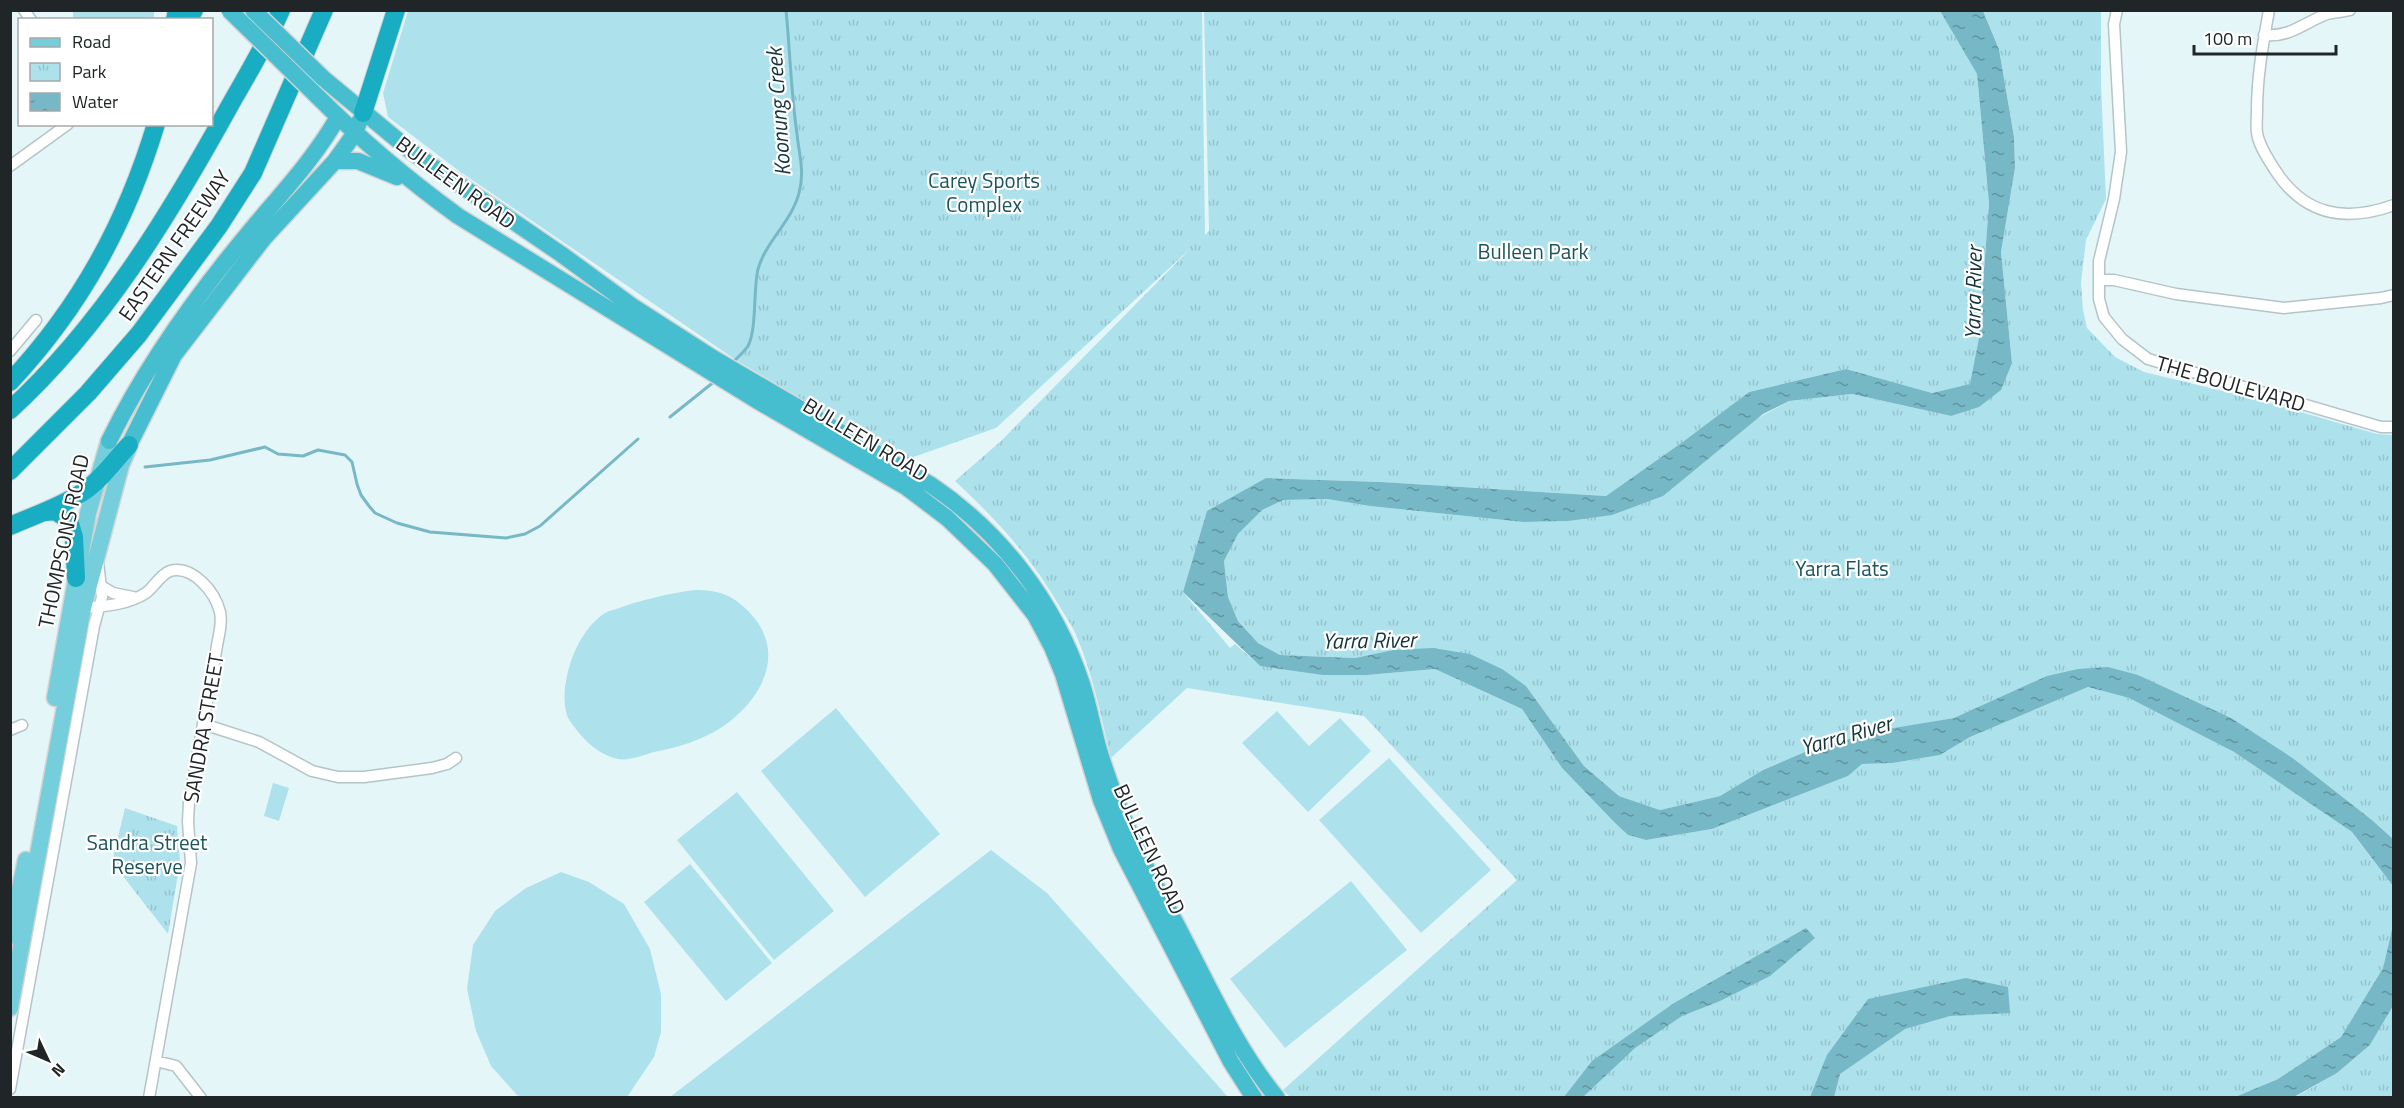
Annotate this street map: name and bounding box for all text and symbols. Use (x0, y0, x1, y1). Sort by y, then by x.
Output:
legend (18, 18, 213, 126)
scale bar (2194, 18, 2336, 56)
text: 100 m (2203, 25, 2252, 52)
text: Road (72, 28, 111, 55)
water label: Koonung Creek (756, 44, 799, 177)
text: Park (72, 58, 107, 85)
text: Water (72, 88, 118, 115)
street label: BULLEEN ROAD (389, 128, 523, 236)
street label: EASTERN FREEWAY (110, 162, 239, 327)
park label: Carey Sports Complex (928, 164, 1040, 220)
park label: Bulleen Park (1477, 235, 1589, 267)
water label: Yarra River (1955, 243, 1991, 340)
street label: THE BOULEVARD (2153, 346, 2309, 420)
street label: BULLEEN ROAD (797, 389, 935, 489)
street label: THOMPSONS ROAD (29, 451, 97, 631)
park label: Yarra Flats (1795, 552, 1889, 584)
water label: Yarra River (1322, 622, 1419, 658)
street label: SANDRA STREET (174, 651, 232, 805)
water label: Yarra River (1796, 705, 1899, 764)
street label: BULLEEN ROAD (1106, 778, 1194, 920)
park label: Sandra Street Reserve (87, 826, 208, 882)
north arrow (18, 1030, 78, 1090)
text: N (46, 1058, 71, 1083)

